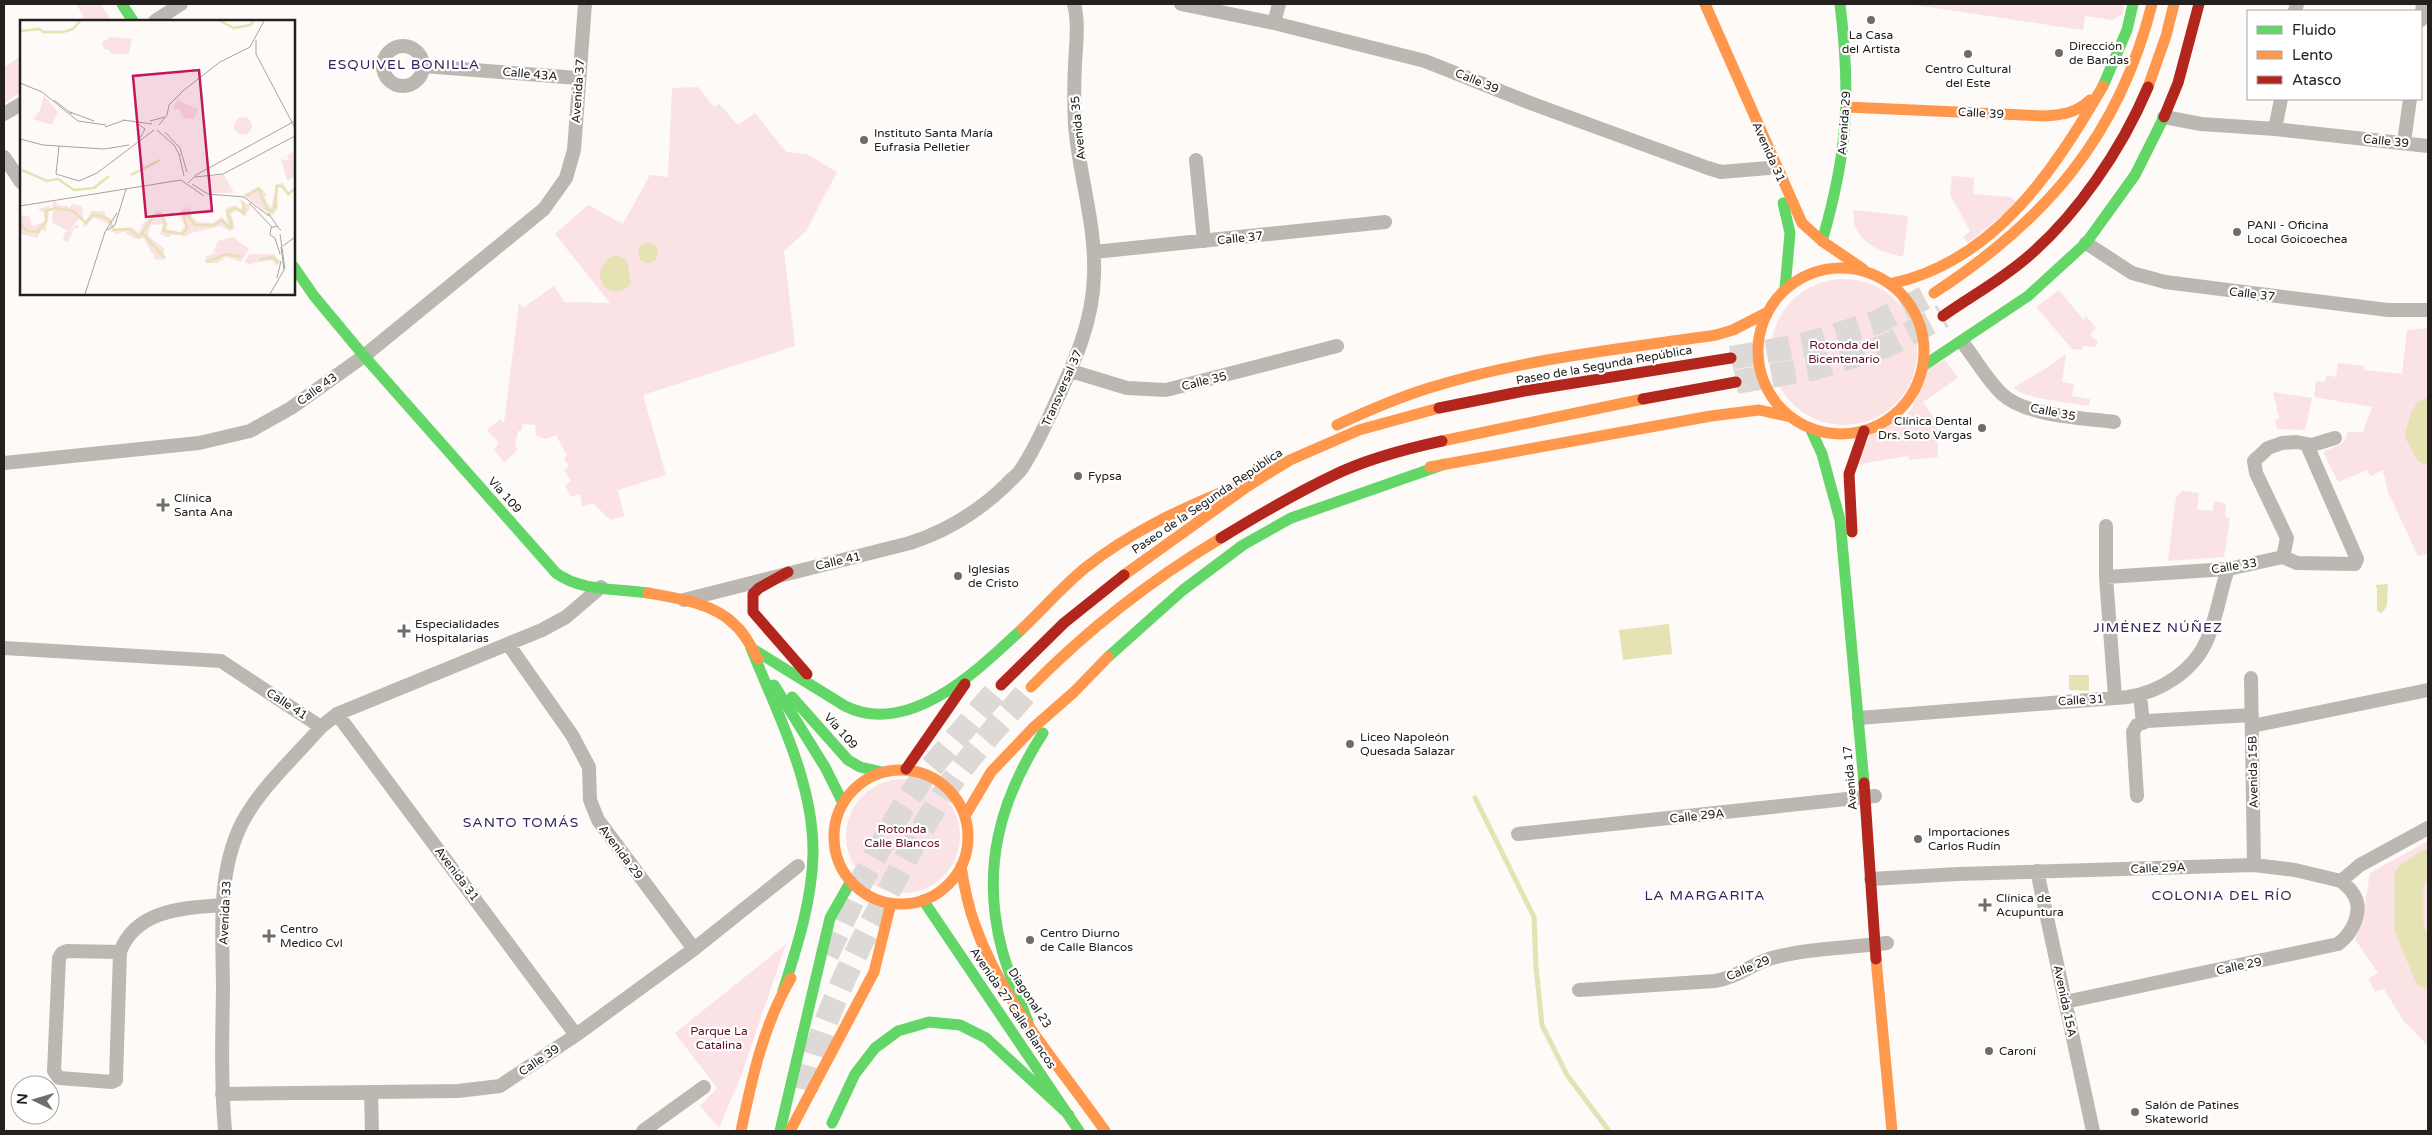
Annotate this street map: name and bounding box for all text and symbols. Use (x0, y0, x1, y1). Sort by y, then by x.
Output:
legend (2247, 10, 2422, 100)
marker: La Casa del Artista (1865, 14, 1877, 26)
inset map (20, 20, 295, 295)
text: Fluido (2292, 21, 2336, 39)
place label: La Casa del Artista (1842, 28, 1900, 56)
place label: Dirección de Bandas (2069, 39, 2129, 67)
text: Lento (2292, 46, 2333, 64)
marker: Dirección de Bandas (2053, 47, 2065, 59)
marker: Centro Cultural del Este (1962, 48, 1974, 60)
district label: ESQUIVEL BONILLA (328, 56, 480, 73)
street label: Avenida 37 (569, 58, 587, 124)
place label: Centro Cultural del Este (1925, 62, 2011, 90)
street label: Calle 43A (502, 65, 558, 83)
street label: Calle 39 (1453, 66, 1501, 96)
text: Atasco (2292, 71, 2341, 89)
street label: Avenida 29 (1835, 90, 1853, 156)
street label: Avenida 35 (1068, 95, 1088, 161)
street label: Calle 39 (1958, 105, 2004, 121)
street label: Avenida 31 (1750, 120, 1788, 184)
place label: Instituto Santa María Eufrasia Pelletier (874, 126, 993, 154)
street label: Calle 39 (2362, 132, 2410, 150)
marker: Instituto Santa María Eufrasia Pelletier (858, 134, 870, 146)
place label: PANI - Oficina Local Goicoechea (2247, 218, 2348, 246)
marker: PANI - Oficina Local Goicoechea (2231, 226, 2243, 238)
street label: Calle 37 (1216, 229, 1264, 247)
street label: Calle 37 (2228, 284, 2276, 304)
park label: Rotonda del Bicentenario (1808, 338, 1880, 366)
street label: Paseo de la Segunda República (1515, 343, 1693, 387)
street label: Transversal 37 (1039, 348, 1085, 428)
street label: Calle 35 (1180, 369, 1228, 393)
street label: Calle 43 (294, 370, 340, 408)
street label: Calle 35 (2029, 401, 2077, 423)
place label: Clínica Dental Drs. Soto Vargas (1878, 414, 1972, 442)
marker: Clínica Dental Drs. Soto Vargas (1976, 422, 1988, 434)
street label: Paseo de la Segunda República (1129, 445, 1285, 557)
place label: Fypsa (1088, 469, 1122, 483)
marker: Fypsa (1072, 470, 1084, 482)
street label: Vía 109 (485, 474, 525, 516)
place label: Clínica Santa Ana (174, 491, 233, 519)
marker: Clínica Santa Ana (156, 498, 170, 512)
street label: Calle 41 (814, 549, 862, 573)
street label: Calle 33 (2210, 555, 2258, 577)
place label: Iglesias de Cristo (968, 562, 1019, 590)
marker: Iglesias de Cristo (952, 570, 964, 582)
place label: Especialidades Hospitalarias (415, 617, 499, 645)
district label: JIMÉNEZ NÚÑEZ (2093, 619, 2223, 636)
marker: Especialidades Hospitalarias (397, 624, 411, 638)
street label: Calle 41 (264, 686, 310, 722)
street label: Calle 31 (2058, 691, 2104, 709)
street label: Vía 109 (821, 710, 861, 752)
place label: Liceo Napoleón Quesada Salazar (1360, 730, 1455, 758)
street label: Avenida 15B (2245, 736, 2261, 808)
marker: Liceo Napoleón Quesada Salazar (1344, 738, 1356, 750)
street label: Avenida 17 (1840, 745, 1860, 811)
street label: Calle 29A (1669, 806, 1725, 826)
district label: SANTO TOMÁS (463, 814, 579, 831)
street label: Avenida 29 (596, 822, 646, 882)
park label: Rotonda Calle Blancos (864, 822, 940, 850)
place label: Importaciones Carlos Rudín (1928, 825, 2010, 853)
marker: Importaciones Carlos Rudín (1912, 833, 1924, 845)
street label: Avenida 31 (432, 844, 482, 904)
street label: Calle 29A (2130, 860, 2186, 876)
street label: Avenida 33 (216, 880, 234, 946)
district label: LA MARGARITA (1645, 887, 1765, 904)
district label: COLONIA DEL RÍO (2151, 887, 2293, 904)
place label: Clínica de Acupuntura (1996, 891, 2064, 919)
marker: Clínica de Acupuntura (1978, 898, 1992, 912)
place label: Centro Medico Cvl (280, 922, 343, 950)
place label: Centro Diurno de Calle Blancos (1040, 926, 1133, 954)
marker: Centro Medico Cvl (262, 929, 276, 943)
marker: Centro Diurno de Calle Blancos (1024, 934, 1036, 946)
street label: Avenida 27 Calle Blancos (967, 945, 1059, 1071)
street label: Calle 29 (1724, 953, 1772, 983)
street label: Calle 29 (2215, 954, 2263, 978)
street label: Avenida 15A (2051, 964, 2079, 1038)
street label: Diagonal 23 (1005, 965, 1055, 1031)
park label: Parque La Catalina (690, 1024, 748, 1052)
street label: Calle 39 (516, 1041, 562, 1079)
place label: Caroní (1999, 1044, 2036, 1058)
marker: Caroní (1983, 1045, 1995, 1057)
north arrow (10, 1075, 60, 1125)
text: N (14, 1093, 32, 1105)
place label: Salón de Patines Skateworld (2145, 1098, 2239, 1126)
marker: Salón de Patines Skateworld (2129, 1106, 2141, 1118)

